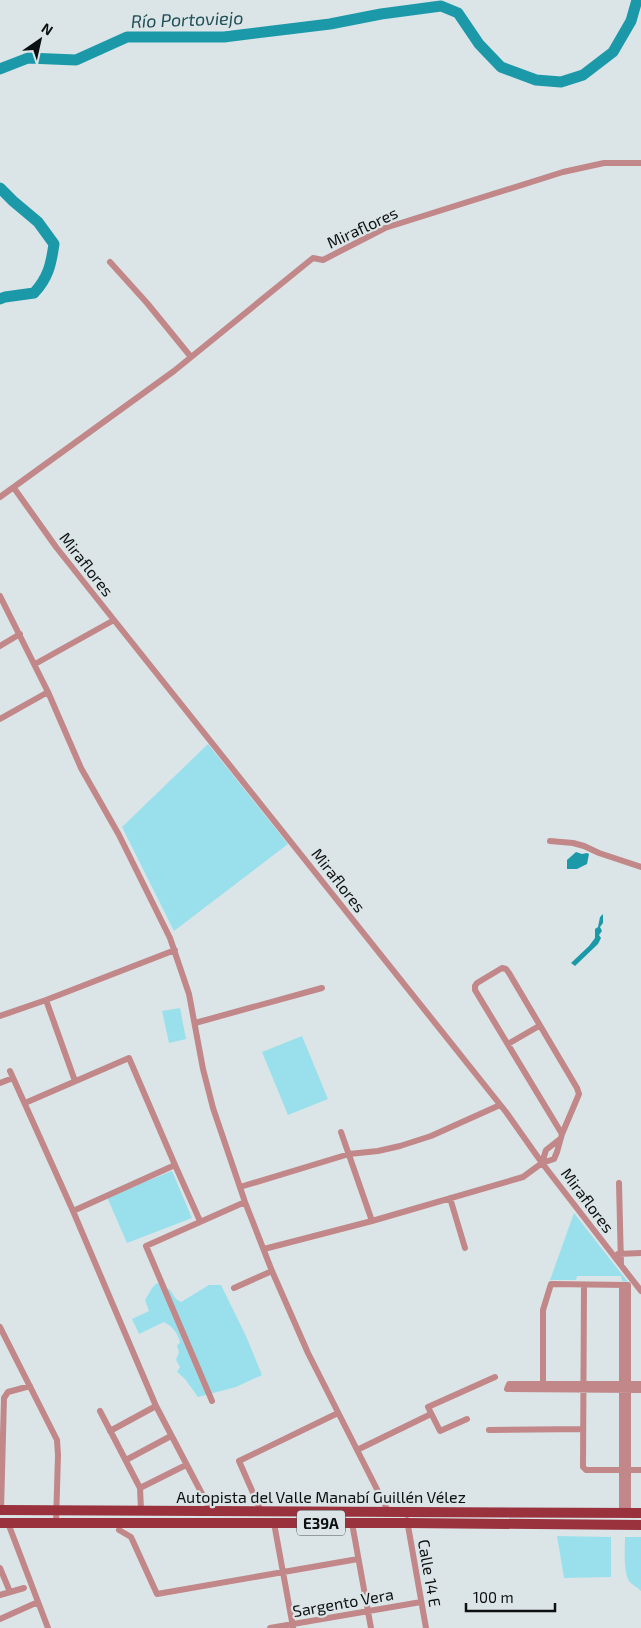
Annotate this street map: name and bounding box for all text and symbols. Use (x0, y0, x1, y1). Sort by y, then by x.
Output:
water label: Río Portoviejo (130, 6, 244, 32)
north arrow (15, 15, 65, 65)
text: N (39, 19, 56, 39)
street label: Miraflores (324, 202, 400, 252)
street label: Miraflores (56, 528, 118, 600)
street label: Miraflores (308, 844, 370, 916)
street label: Miraflores (558, 1164, 618, 1236)
street label: Autopista del Valle Manabí Guillén Vélez (176, 1487, 466, 1506)
road number: E39A (297, 1510, 345, 1536)
street label: Calle 14 E (415, 1538, 445, 1608)
scale bar (466, 1580, 555, 1612)
street label: Sargento Vera (291, 1584, 395, 1620)
text: 100 m (473, 1588, 514, 1606)

